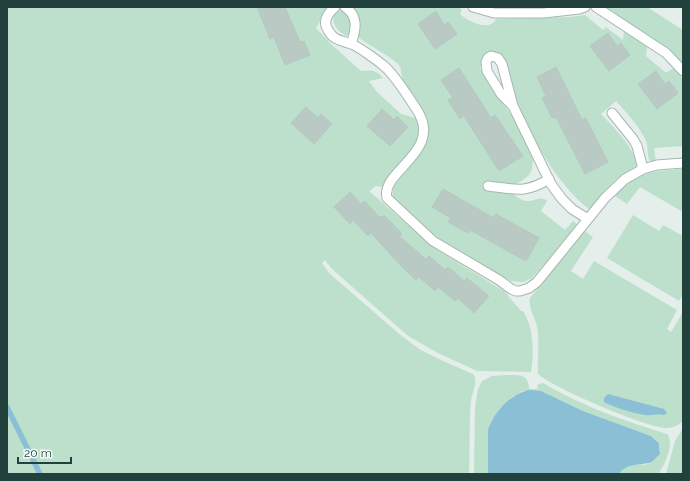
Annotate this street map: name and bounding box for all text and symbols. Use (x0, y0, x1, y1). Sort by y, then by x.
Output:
scale bar (18, 439, 71, 465)
text: 20 m (24, 446, 52, 460)

